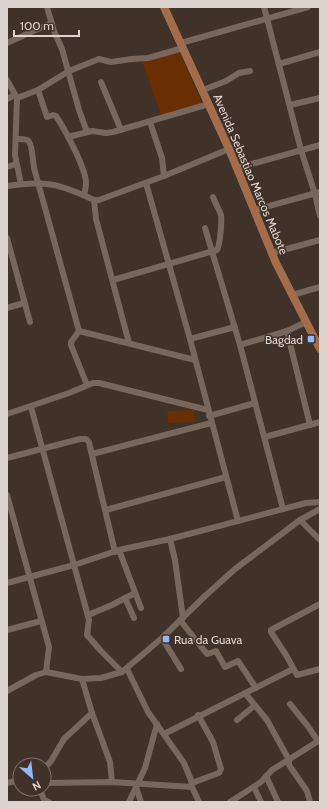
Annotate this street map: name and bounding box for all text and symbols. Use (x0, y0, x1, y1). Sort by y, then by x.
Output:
scale bar (14, 12, 79, 38)
text: 100 m (20, 18, 54, 33)
street label: Avenida Sebastiao Marcos Mabote (210, 91, 292, 257)
place label: Bagdad (265, 332, 303, 347)
marker: Bagdad (306, 334, 316, 344)
place label: Rua da Guava (174, 632, 243, 647)
marker: Rua da Guava (161, 634, 171, 644)
north arrow (12, 757, 52, 797)
text: N (30, 778, 43, 794)

